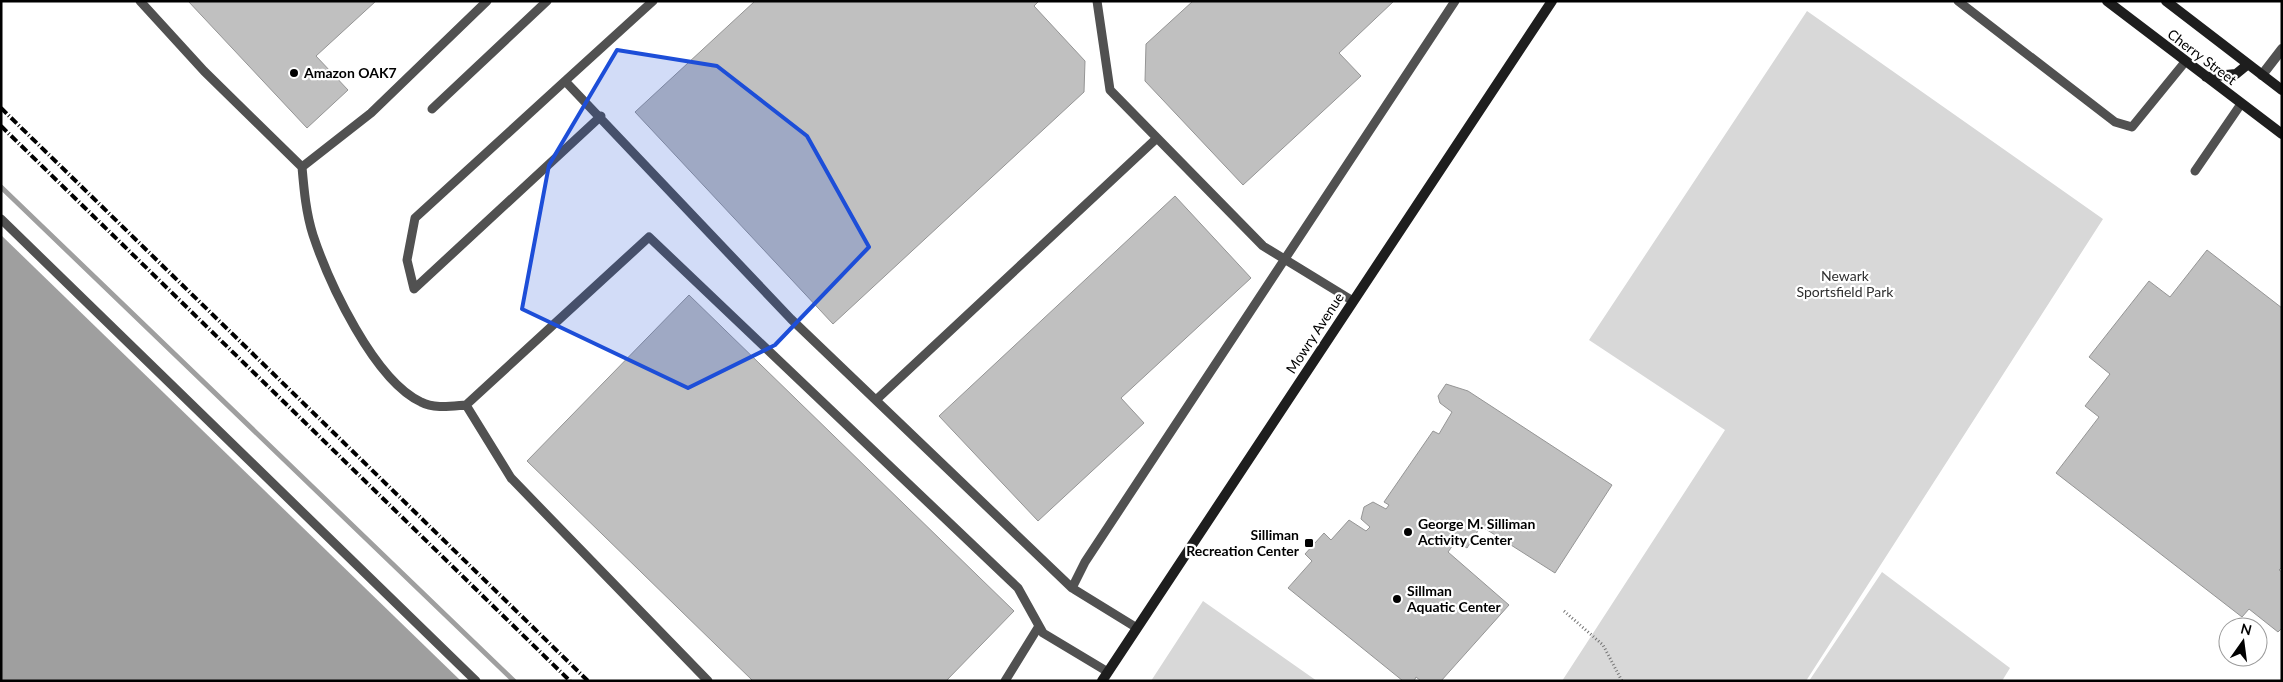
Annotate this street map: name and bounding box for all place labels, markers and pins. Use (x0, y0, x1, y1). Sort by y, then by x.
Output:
place label: Amazon OAK7 (303, 64, 397, 81)
marker: Amazon OAK7 (288, 67, 300, 79)
place label: George M. Silliman Activity Center (1417, 515, 1535, 548)
place label: Silliman Recreation Center (1186, 526, 1300, 559)
marker: George M. Silliman Activity Center (1402, 526, 1414, 538)
marker: Silliman Recreation Center (1303, 537, 1315, 549)
place label: Sillman Aquatic Center (1406, 582, 1502, 615)
marker: Sillman Aquatic Center (1391, 593, 1403, 605)

